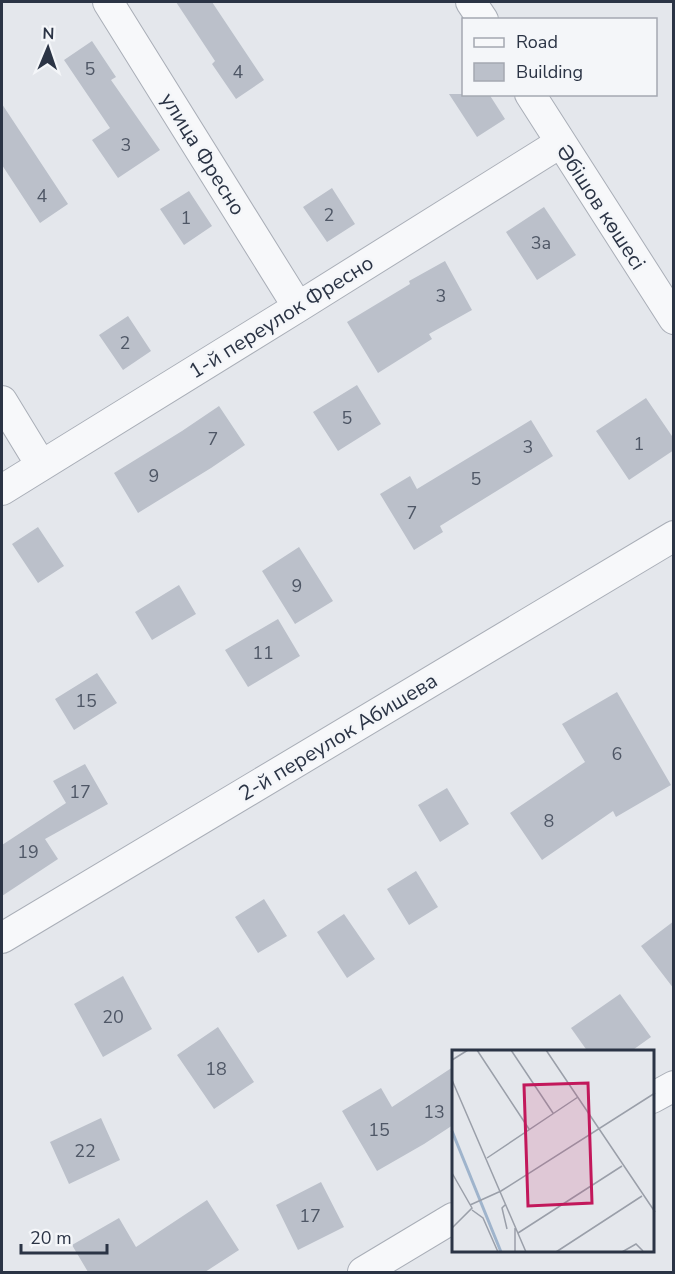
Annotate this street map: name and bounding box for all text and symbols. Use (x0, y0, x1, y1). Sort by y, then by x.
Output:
north arrow (18, 18, 78, 78)
legend (462, 18, 657, 96)
text: N (42, 23, 55, 45)
text: Road (516, 30, 558, 54)
house number: 5 (85, 57, 95, 81)
house number: 4 (233, 60, 244, 84)
text: Building (516, 60, 583, 84)
street label: улица Фресно (154, 87, 252, 221)
house number: 3 (121, 133, 131, 157)
street label: Әбішов көшесі (550, 139, 652, 275)
house number: 4 (37, 184, 48, 208)
house number: 2 (324, 203, 334, 227)
house number: 1 (181, 206, 191, 230)
house number: 3а (531, 231, 551, 255)
street label: 1-й переулок Фресно (183, 249, 379, 385)
house number: 3 (436, 284, 446, 308)
house number: 2 (120, 331, 130, 355)
house number: 5 (342, 406, 352, 430)
house number: 7 (208, 427, 218, 451)
house number: 1 (634, 432, 644, 456)
house number: 3 (523, 435, 533, 459)
house number: 9 (149, 464, 159, 488)
house number: 5 (471, 467, 481, 491)
house number: 7 (407, 501, 417, 525)
house number: 9 (292, 574, 302, 598)
house number: 11 (252, 641, 274, 665)
street label: 2-й переулок Абишева (233, 666, 443, 808)
house number: 15 (75, 689, 97, 713)
house number: 6 (612, 742, 622, 766)
house number: 17 (69, 780, 91, 804)
house number: 8 (544, 809, 554, 833)
house number: 19 (17, 840, 39, 864)
house number: 20 (102, 1005, 124, 1029)
inset map (452, 1050, 654, 1253)
house number: 18 (205, 1057, 227, 1081)
house number: 13 (423, 1100, 445, 1124)
house number: 15 (368, 1118, 390, 1142)
house number: 22 (74, 1139, 96, 1163)
house number: 17 (299, 1204, 321, 1228)
scale bar (21, 1217, 106, 1255)
text: 20 m (30, 1226, 72, 1250)

